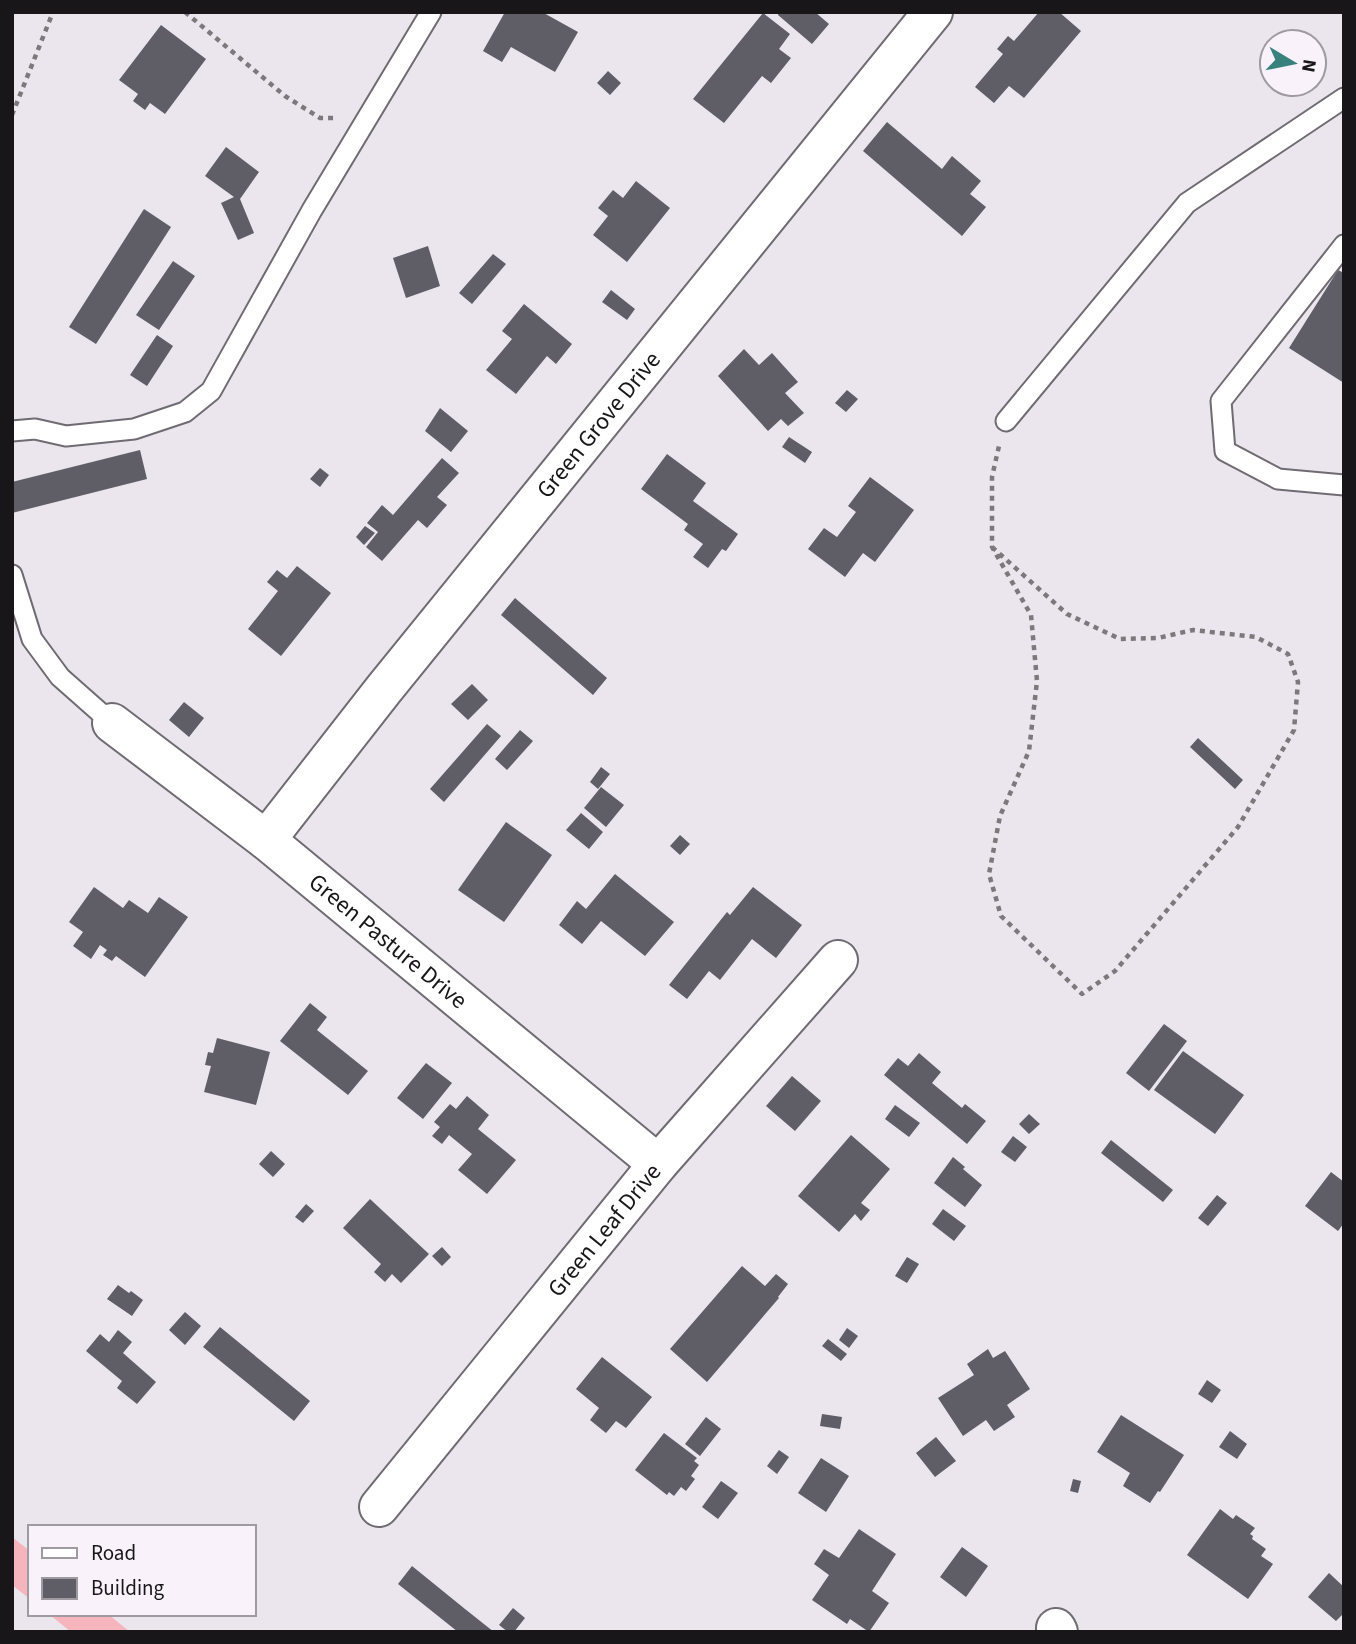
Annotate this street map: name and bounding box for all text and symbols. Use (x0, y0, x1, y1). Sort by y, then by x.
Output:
north arrow (1258, 28, 1328, 98)
text: N (1294, 57, 1323, 74)
street label: Green Grove Drive (528, 344, 669, 506)
street label: Green Pasture Drive (301, 865, 475, 1017)
street label: Green Leaf Drive (539, 1156, 669, 1305)
legend (28, 1525, 256, 1616)
text: Road (91, 1538, 136, 1568)
text: Building (91, 1573, 165, 1603)

